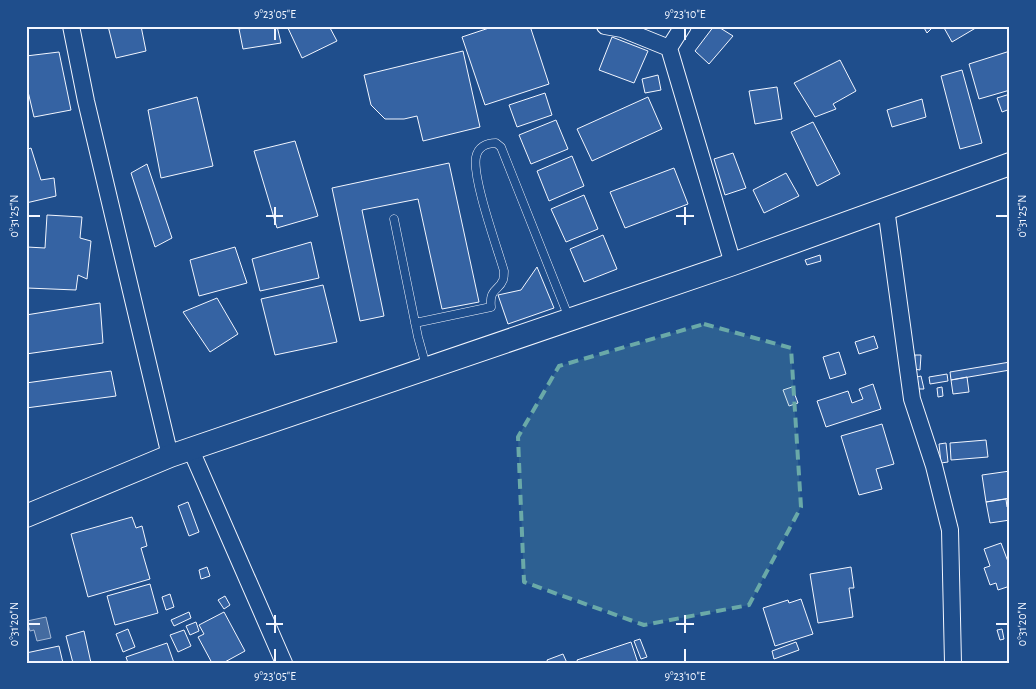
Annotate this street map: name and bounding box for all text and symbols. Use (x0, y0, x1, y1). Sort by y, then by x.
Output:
text: 9°23'05"E (254, 8, 296, 20)
text: 9°23'10"E (664, 8, 706, 20)
text: 0°31'25"N (8, 195, 20, 237)
text: 0°31'25"N (1016, 195, 1028, 237)
text: 0°31'20"N (8, 602, 20, 646)
text: 0°31'20"N (1016, 602, 1028, 646)
text: 9°23'05"E (254, 670, 296, 682)
text: 9°23'10"E (664, 670, 706, 682)

